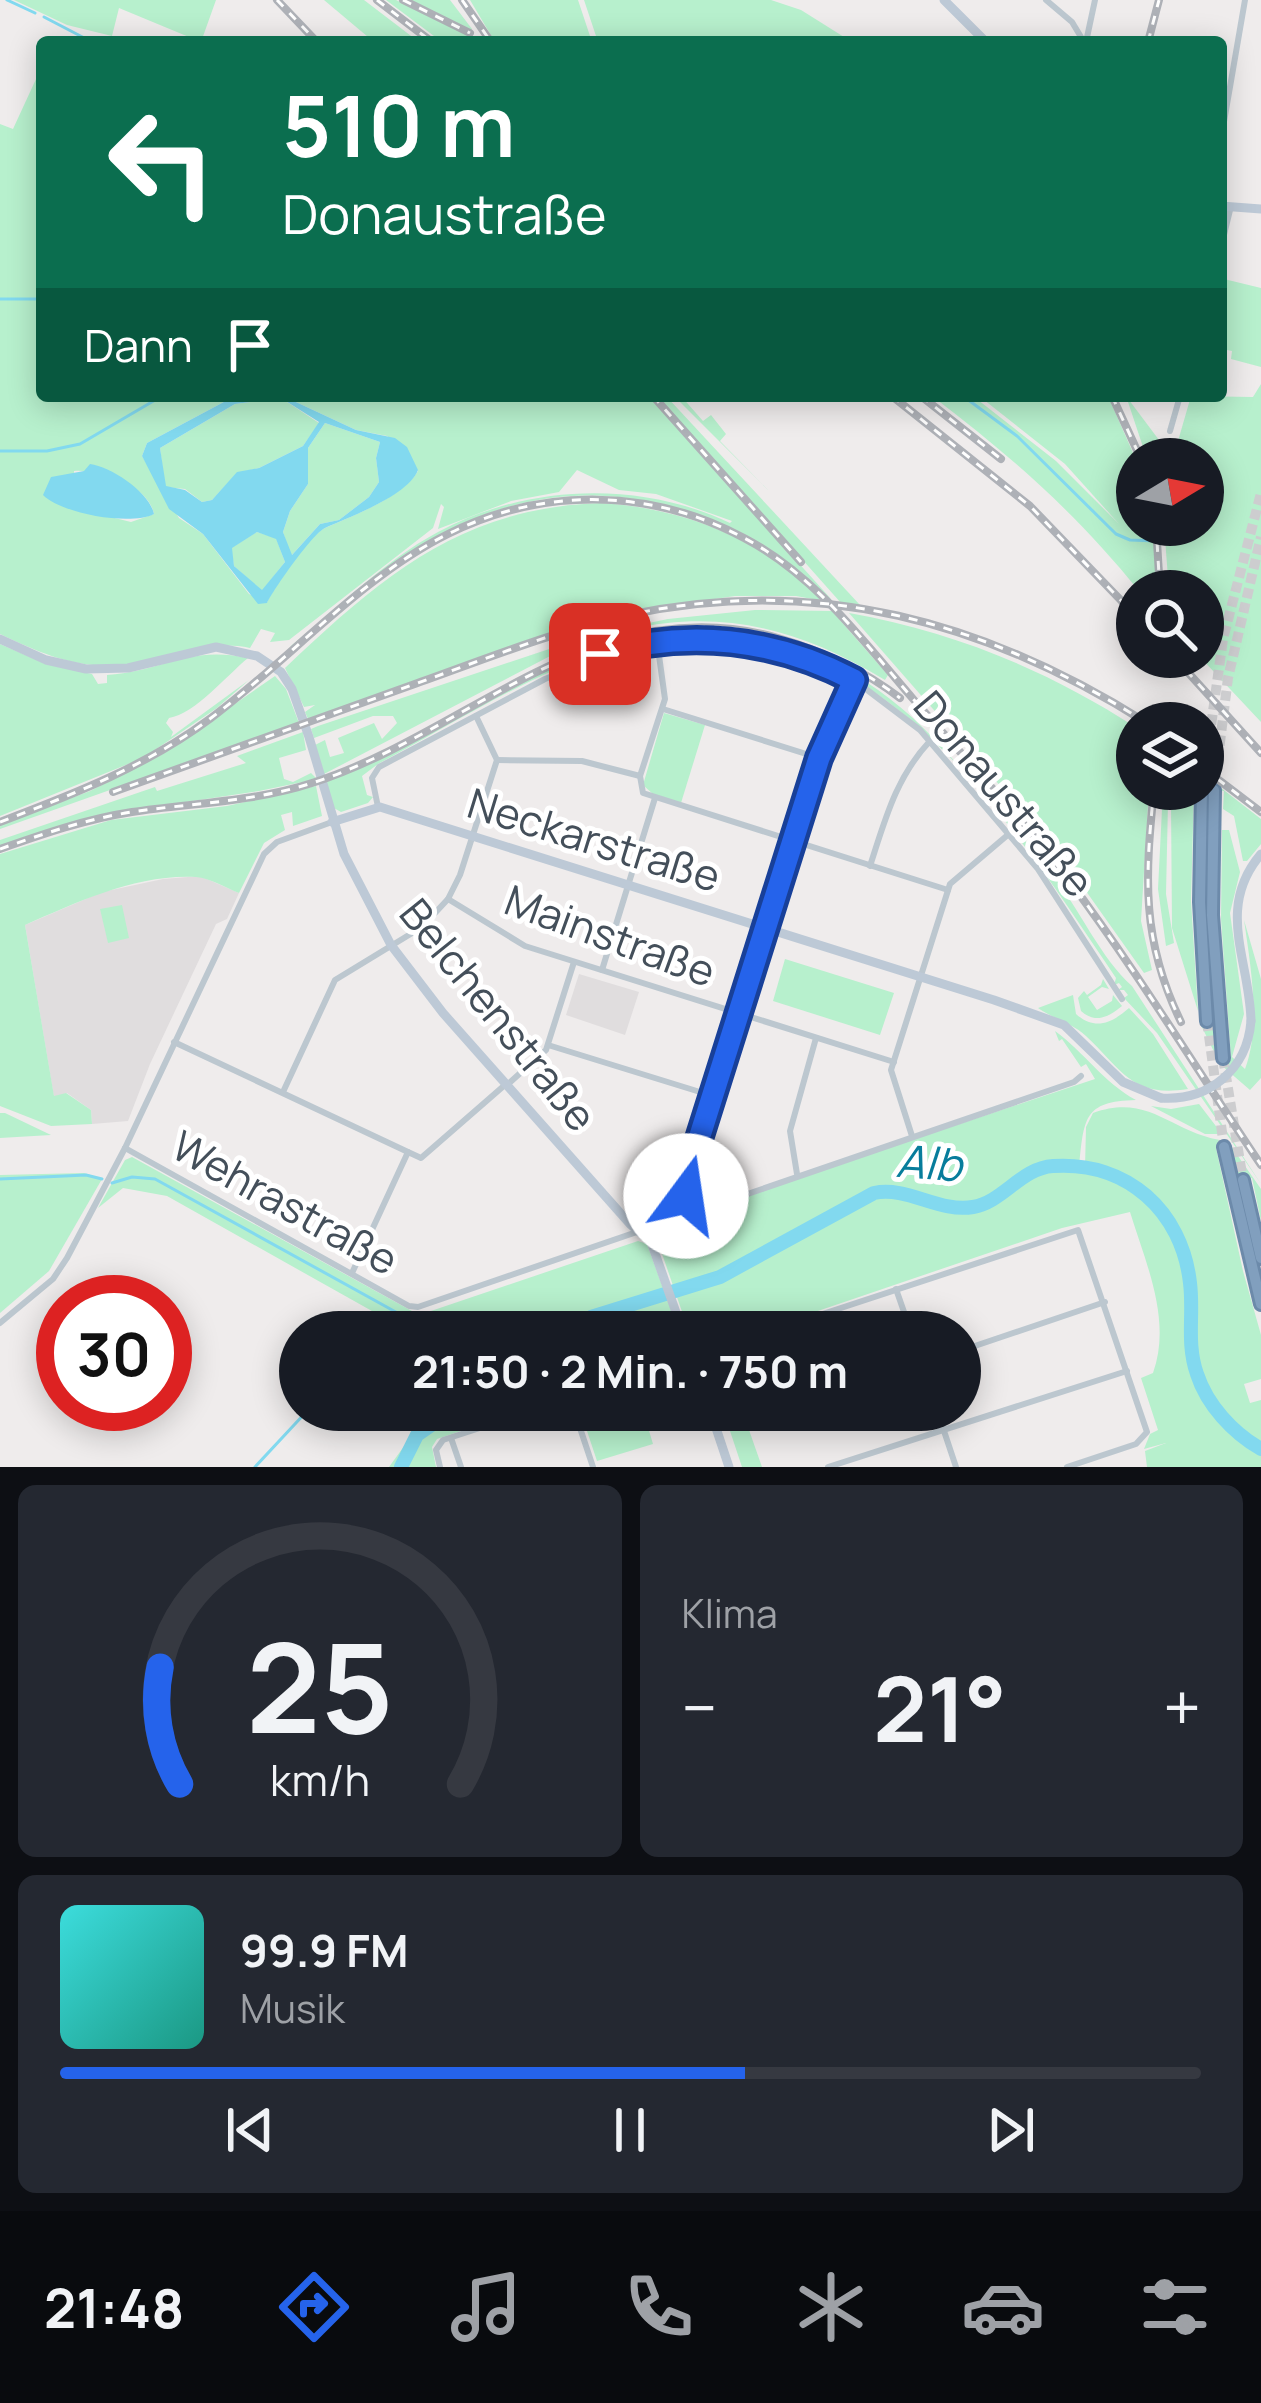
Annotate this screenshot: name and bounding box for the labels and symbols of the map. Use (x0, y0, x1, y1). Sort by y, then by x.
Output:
north arrow (1116, 438, 1224, 546)
pin (549, 603, 651, 705)
street label: Donaustraße (901, 678, 1108, 909)
street label: Neckarstraße (461, 773, 728, 905)
street label: Mainstraße (497, 870, 723, 1000)
street label: Belchenstraße (387, 886, 610, 1143)
street label: Wehrastraße (162, 1116, 409, 1288)
water label: Alb (894, 1129, 966, 1195)
position arrow (623, 1133, 749, 1259)
speed limit sign: 30 (36, 1275, 192, 1431)

